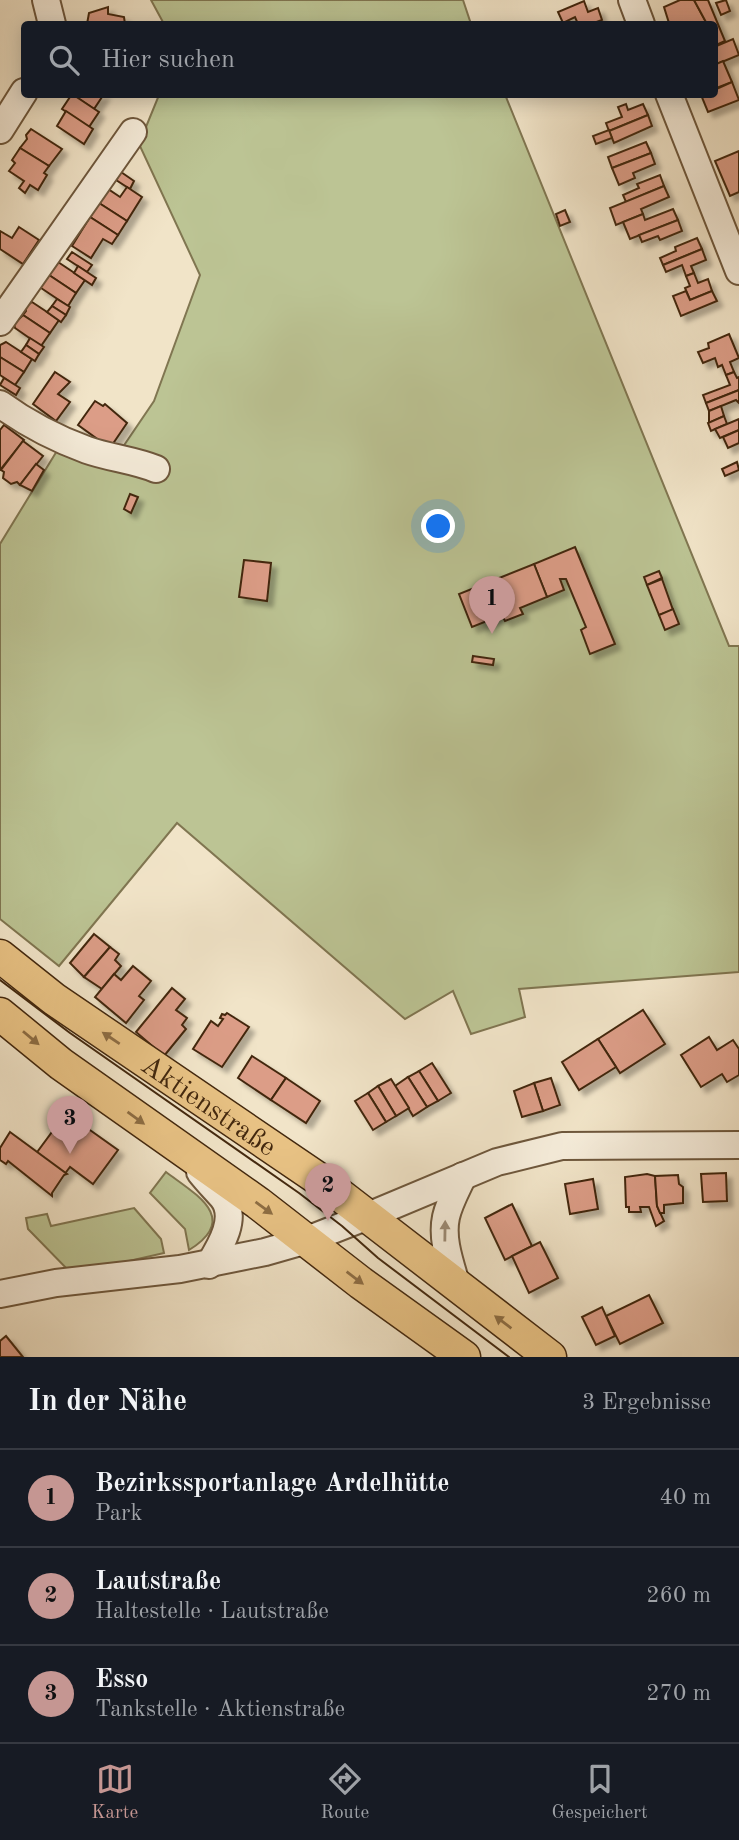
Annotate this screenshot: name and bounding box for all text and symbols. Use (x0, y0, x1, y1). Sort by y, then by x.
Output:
search box (21, 21, 718, 98)
icon: search (45, 41, 83, 79)
text: Hier suchen (101, 47, 235, 73)
your location (421, 509, 455, 543)
pin: 1 (469, 576, 515, 634)
one-way arrow (21, 1031, 39, 1046)
one-way arrow (101, 1032, 120, 1045)
street label: Aktienstraße (135, 1052, 280, 1163)
pin: 3 (47, 1096, 93, 1154)
one-way arrow (127, 1111, 145, 1125)
pin: 2 (305, 1163, 351, 1221)
one-way arrow (255, 1201, 273, 1215)
one-way arrow (440, 1219, 451, 1241)
one-way arrow (346, 1271, 364, 1286)
one-way arrow (495, 1315, 513, 1330)
text: In der Nähe (28, 1387, 187, 1417)
text: 3 Ergebnisse (582, 1391, 711, 1414)
text: Bezirkssportanlage Ardelhütte (95, 1471, 450, 1497)
text: 1 (44, 1486, 58, 1509)
text: 40 m (660, 1486, 711, 1509)
text: Park (95, 1502, 142, 1525)
text: Lautstraße (95, 1569, 221, 1595)
text: 2 (44, 1584, 58, 1607)
text: 260 m (646, 1584, 711, 1607)
text: Haltestelle · Lautstraße (95, 1600, 329, 1623)
text: Esso (95, 1667, 148, 1693)
text: 3 (44, 1682, 58, 1705)
text: 270 m (646, 1682, 711, 1705)
text: Tankstelle · Aktienstraße (95, 1698, 345, 1721)
tab: Karte (91, 1760, 138, 1825)
tab: Route (321, 1760, 369, 1825)
tab: Gespeichert (552, 1760, 648, 1825)

